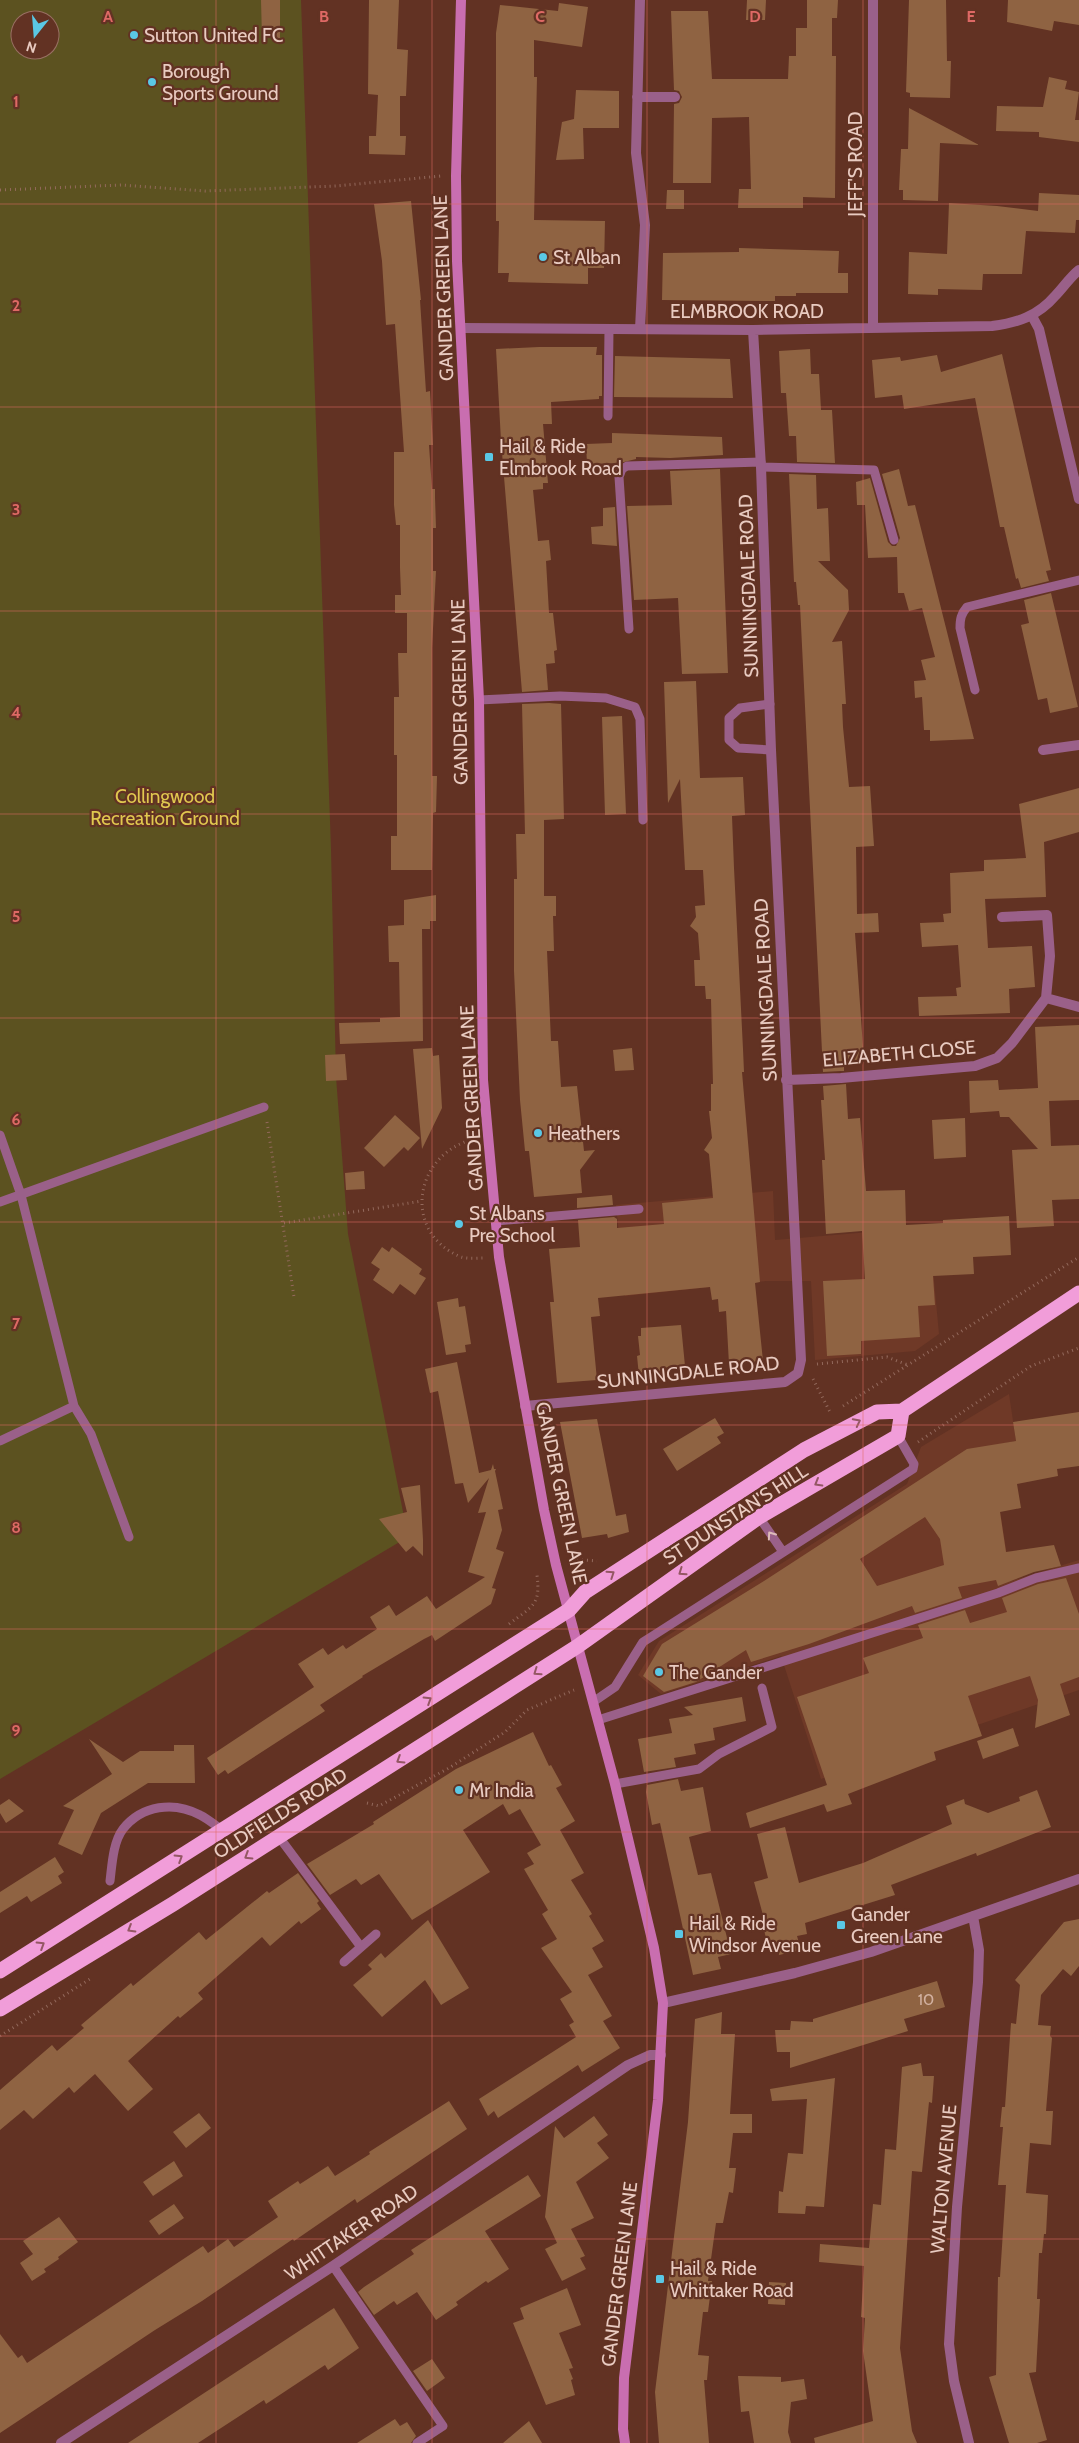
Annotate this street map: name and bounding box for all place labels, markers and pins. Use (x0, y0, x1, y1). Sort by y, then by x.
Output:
place label: Sutton United FC (144, 24, 284, 47)
marker: Sutton United FC (128, 29, 140, 41)
place label: Borough Sports Ground (162, 60, 279, 105)
marker: Borough Sports Ground (146, 76, 158, 88)
place label: St Alban (553, 246, 621, 269)
marker: St Alban (537, 251, 549, 263)
place label: Hail & Ride Elmbrook Road (499, 435, 622, 480)
marker: Hail & Ride Elmbrook Road (483, 451, 495, 463)
place label: Heathers (548, 1122, 620, 1145)
marker: Heathers (532, 1127, 544, 1139)
place label: St Albans Pre School (469, 1202, 555, 1247)
marker: St Albans Pre School (453, 1218, 465, 1230)
place label: The Gander (669, 1661, 762, 1684)
marker: The Gander (653, 1666, 665, 1678)
place label: Mr India (469, 1779, 534, 1802)
marker: Mr India (453, 1784, 465, 1796)
place label: Gander Green Lane (851, 1903, 943, 1948)
place label: Hail & Ride Windsor Avenue (689, 1912, 821, 1957)
marker: Gander Green Lane (835, 1919, 847, 1931)
marker: Hail & Ride Windsor Avenue (673, 1928, 685, 1940)
place label: Hail & Ride Whittaker Road (670, 2257, 794, 2302)
marker: Hail & Ride Whittaker Road (654, 2273, 666, 2285)

